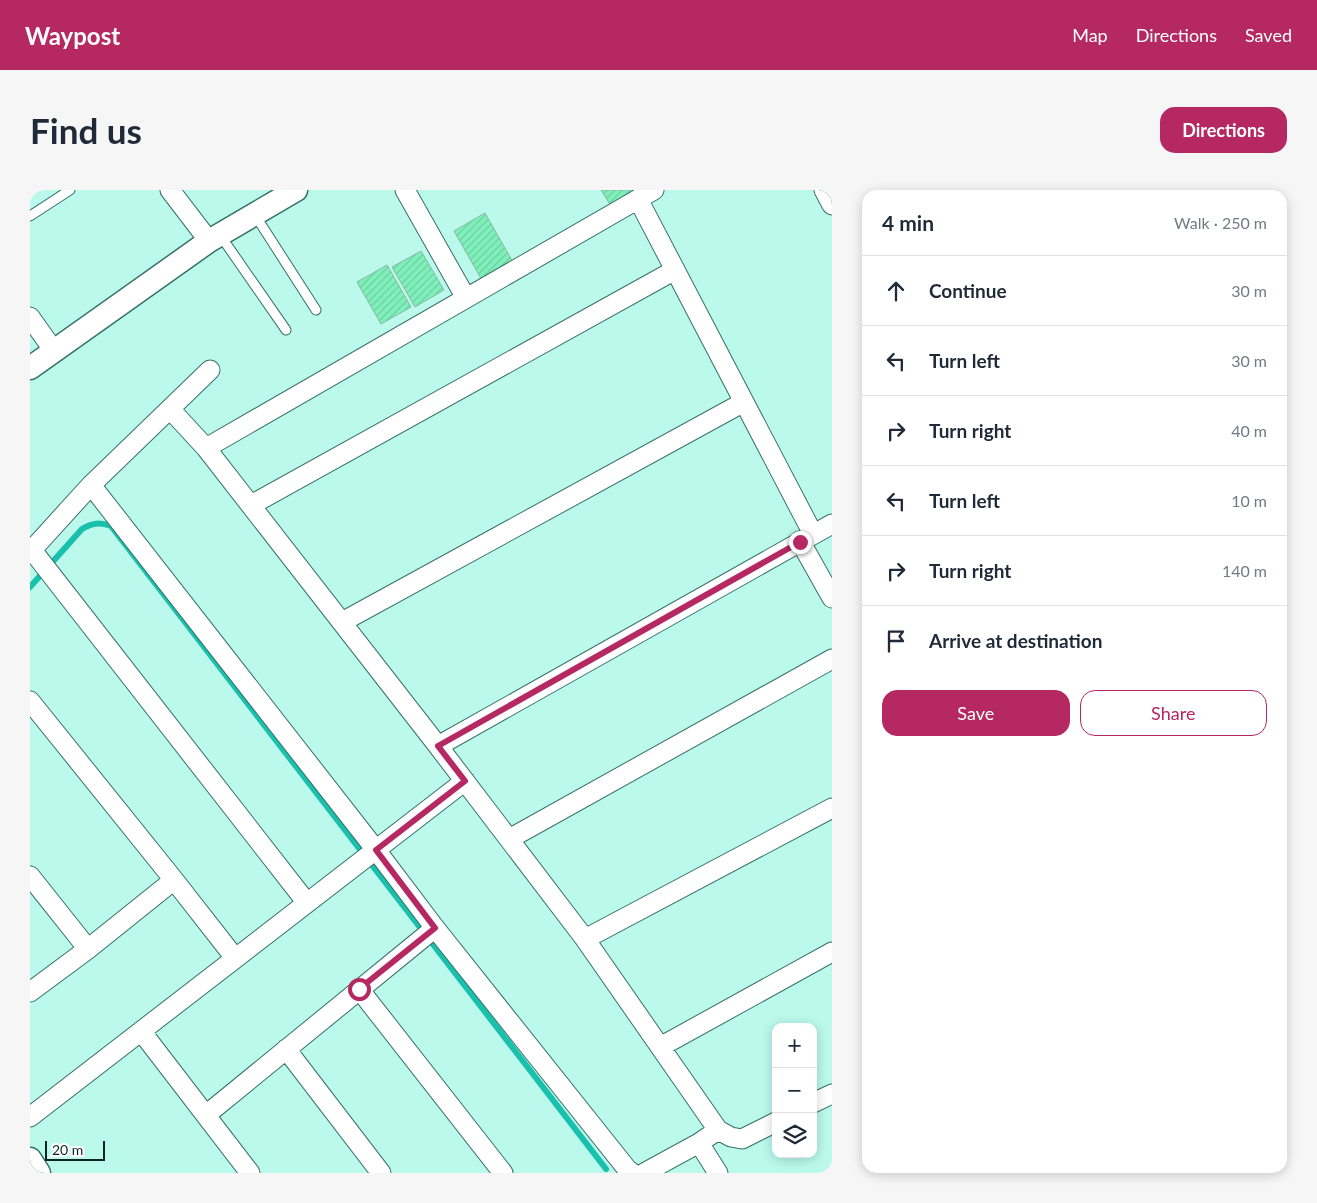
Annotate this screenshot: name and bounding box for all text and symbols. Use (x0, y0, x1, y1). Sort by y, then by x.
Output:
text: Waypost (25, 21, 120, 50)
text: Map (1072, 24, 1108, 46)
text: Directions (1136, 24, 1217, 46)
text: Saved (1245, 24, 1292, 46)
button: Directions (1160, 107, 1287, 153)
text: Find us (30, 109, 142, 151)
text: 4 min (882, 210, 934, 235)
text: Walk · 250 m (1174, 213, 1267, 232)
icon: ahead (882, 277, 910, 305)
text: Continue (929, 279, 1007, 302)
text: 30 m (1231, 281, 1267, 300)
icon: left (882, 347, 910, 375)
text: Turn left (929, 349, 1000, 372)
text: 30 m (1231, 351, 1267, 370)
icon: right (882, 417, 910, 445)
text: Turn right (929, 419, 1011, 442)
text: 40 m (1231, 421, 1267, 440)
icon: left (882, 487, 910, 515)
text: Turn left (929, 489, 1000, 512)
text: 10 m (1231, 491, 1267, 510)
route end (789, 531, 812, 554)
icon: right (882, 557, 910, 585)
text: Turn right (929, 559, 1011, 582)
text: 140 m (1222, 561, 1267, 580)
icon: arrive (882, 627, 910, 655)
text: Arrive at destination (929, 629, 1102, 652)
button: Save (882, 690, 1070, 736)
button: Share (1080, 690, 1267, 736)
route start (348, 978, 371, 1001)
map controls (772, 1023, 817, 1158)
button: + (772, 1023, 817, 1068)
button: − (772, 1068, 817, 1113)
button: layers (772, 1113, 817, 1158)
scale bar (45, 1138, 105, 1161)
text: 20 m (52, 1141, 83, 1158)

